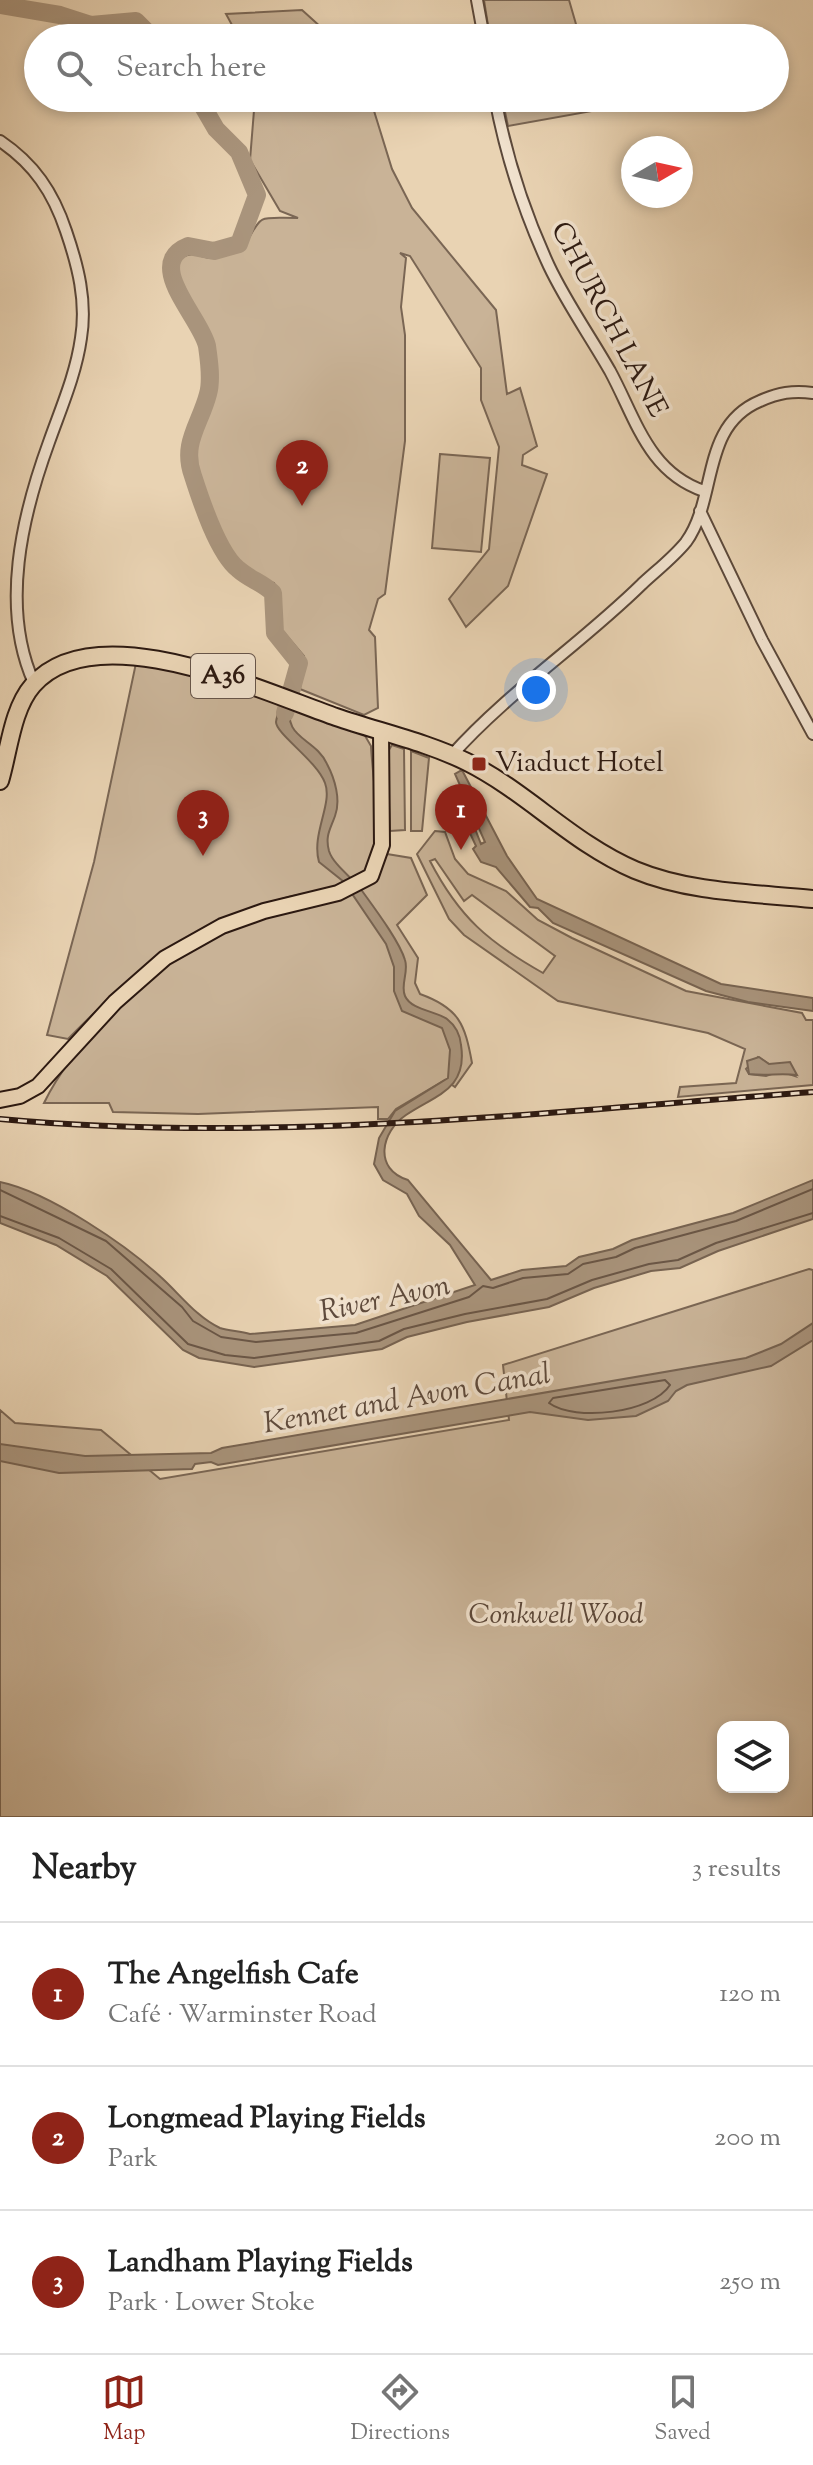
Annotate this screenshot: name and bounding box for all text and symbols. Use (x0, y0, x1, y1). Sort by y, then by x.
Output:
search box (24, 24, 789, 112)
icon: search (52, 46, 96, 90)
text: Search here (116, 47, 266, 90)
north arrow (621, 136, 693, 208)
street label: CHURCH LANE (540, 215, 677, 425)
pin: 2 (276, 440, 328, 506)
road number: A36 (191, 654, 255, 698)
your location (516, 670, 556, 710)
place label: Viaduct Hotel (495, 744, 664, 784)
marker: Viaduct Hotel (470, 755, 488, 773)
pin: 1 (435, 784, 487, 850)
pin: 3 (177, 790, 229, 856)
water label: River Avon (316, 1265, 454, 1335)
water label: Kennet and Avon Canal (260, 1354, 554, 1446)
park label: Conkwell Wood (469, 1596, 644, 1636)
map controls (717, 1721, 789, 1793)
button: layers (717, 1721, 789, 1793)
text: Nearby (32, 1845, 137, 1894)
text: 3 results (692, 1851, 781, 1888)
text: The Angelfish Cafe (108, 1954, 359, 1997)
text: 1 (54, 1976, 62, 2013)
text: 120 m (719, 1976, 781, 2013)
text: Café · Warminster Road (108, 1997, 377, 2034)
text: Longmead Playing Fields (108, 2098, 426, 2141)
text: 2 (52, 2120, 64, 2157)
text: 200 m (714, 2120, 781, 2157)
text: Park (108, 2141, 158, 2178)
text: Landham Playing Fields (108, 2242, 413, 2285)
text: 3 (53, 2264, 63, 2301)
text: 250 m (719, 2264, 781, 2301)
text: Park · Lower Stoke (108, 2285, 315, 2322)
tab: Map (102, 2370, 146, 2450)
tab: Directions (351, 2370, 450, 2450)
tab: Saved (654, 2370, 711, 2450)

